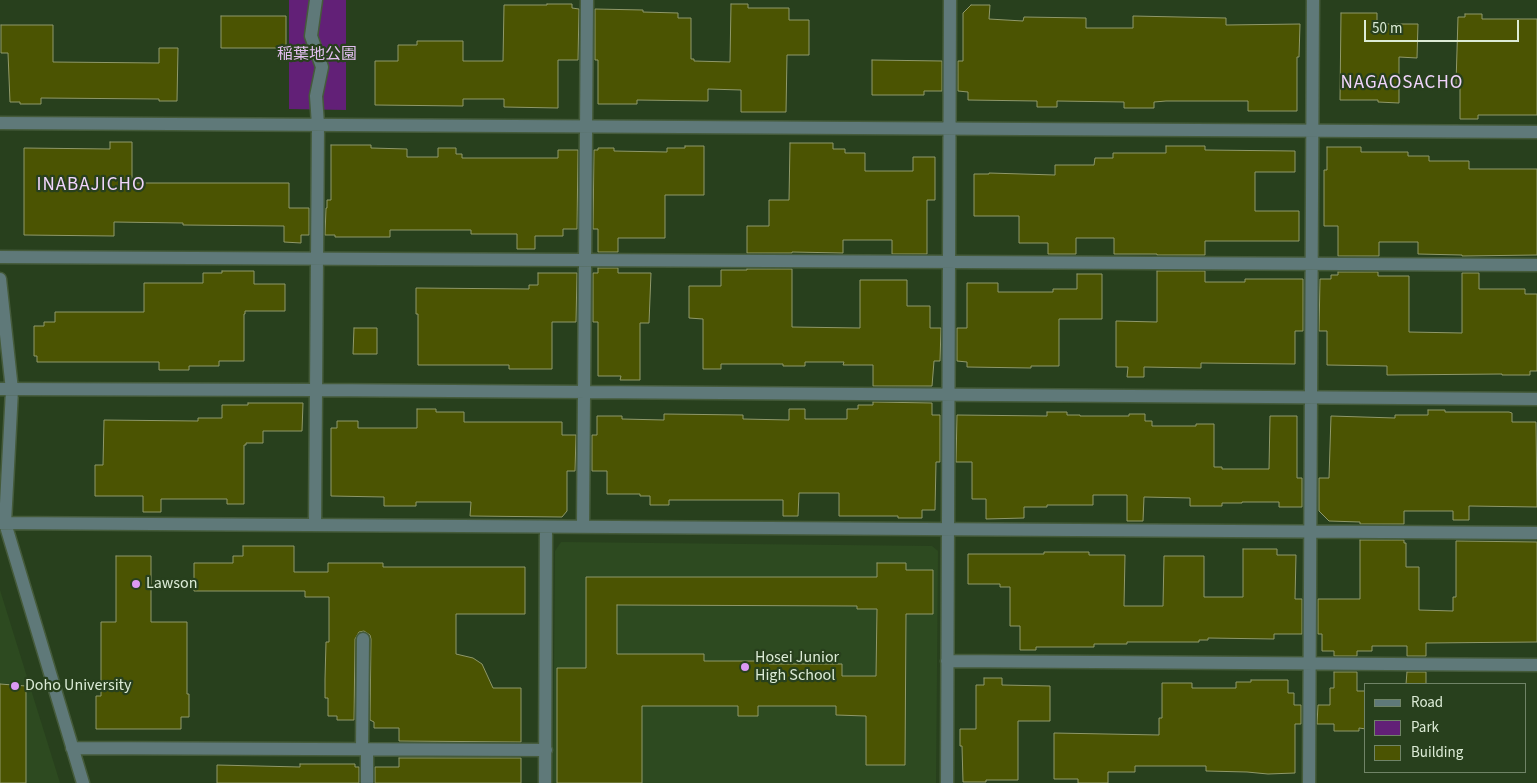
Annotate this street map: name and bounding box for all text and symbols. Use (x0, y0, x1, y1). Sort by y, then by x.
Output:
scale bar (1367, 10, 1522, 42)
text: 50 m (1372, 18, 1402, 39)
park label: 稲葉地公園 (277, 45, 357, 65)
district label: NAGAOSACHO (1339, 73, 1465, 95)
district label: INABAJICHO (35, 175, 147, 197)
place label: Lawson (146, 574, 197, 594)
marker: Lawson (130, 578, 142, 590)
place label: Hosei Junior High School (755, 648, 839, 686)
marker: Hosei Junior High School (739, 661, 751, 673)
place label: Doho University (25, 676, 131, 696)
marker: Doho University (9, 680, 21, 692)
legend (1364, 683, 1527, 773)
text: Road (1411, 692, 1443, 713)
text: Park (1411, 717, 1439, 738)
text: Building (1411, 742, 1463, 763)

